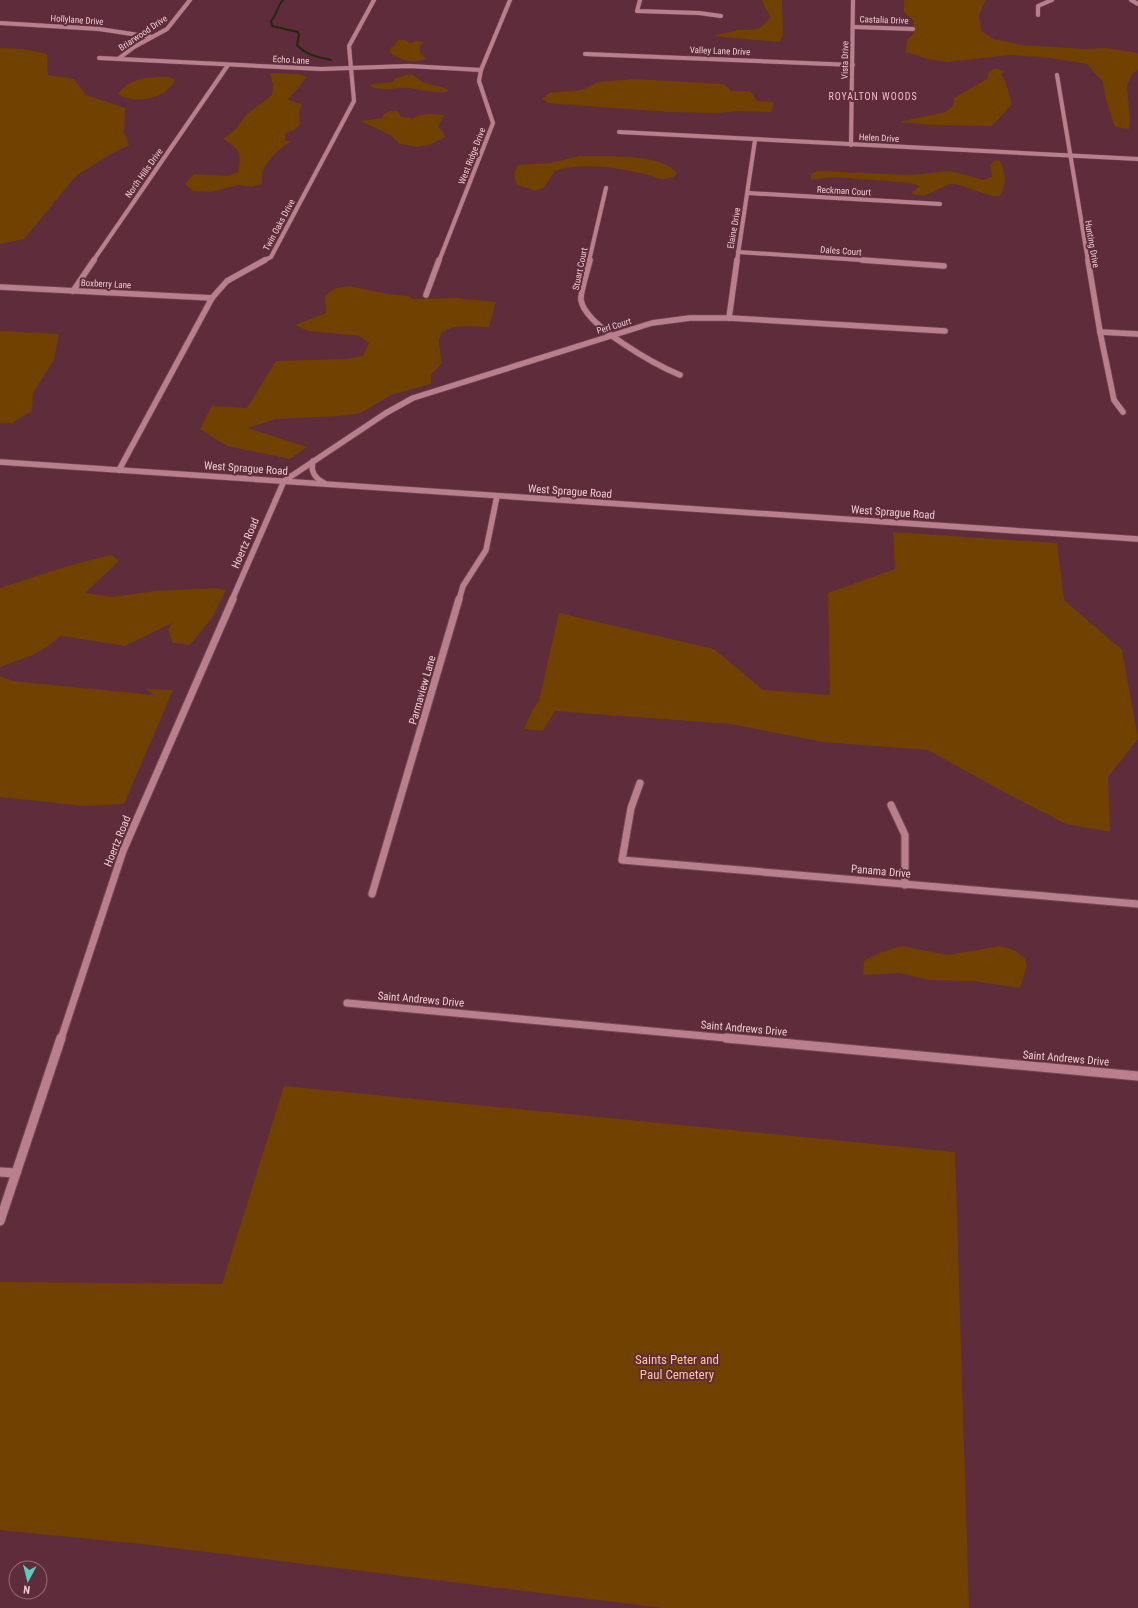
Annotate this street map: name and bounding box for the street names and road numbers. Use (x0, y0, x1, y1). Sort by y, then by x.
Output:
street label: Hollylane Drive (50, 13, 104, 27)
street label: Briarwood Drive (117, 13, 169, 53)
street label: Castalia Drive (859, 14, 909, 26)
street label: Vista Drive (840, 41, 850, 79)
street label: Valley Lane Drive (690, 45, 750, 57)
street label: Echo Lane (272, 54, 310, 66)
street label: West Ridge Drive (457, 126, 487, 186)
street label: Helen Drive (859, 132, 899, 144)
street label: North Hills Drive (123, 146, 165, 200)
street label: Reckman Court (817, 185, 872, 197)
street label: Twin Oaks Drive (261, 198, 297, 252)
street label: Elaine Drive (725, 207, 743, 249)
street label: Hunting Drive (1083, 220, 1101, 268)
street label: Dales Court (820, 245, 862, 257)
street label: Stuart Court (571, 246, 589, 291)
street label: Boxberry Lane (81, 278, 131, 290)
street label: Perl Court (596, 316, 633, 336)
street label: West Sprague Road (204, 459, 288, 478)
street label: West Sprague Road (528, 482, 612, 501)
street label: West Sprague Road (851, 503, 935, 522)
street label: Hoertz Road (229, 516, 262, 571)
street label: Parmaview Lane (406, 654, 439, 726)
street label: Hoertz Road (101, 814, 134, 869)
street label: Panama Drive (851, 862, 911, 881)
street label: Saint Andrews Drive (377, 989, 465, 1010)
street label: Saint Andrews Drive (700, 1018, 788, 1039)
street label: Saint Andrews Drive (1022, 1048, 1110, 1069)

